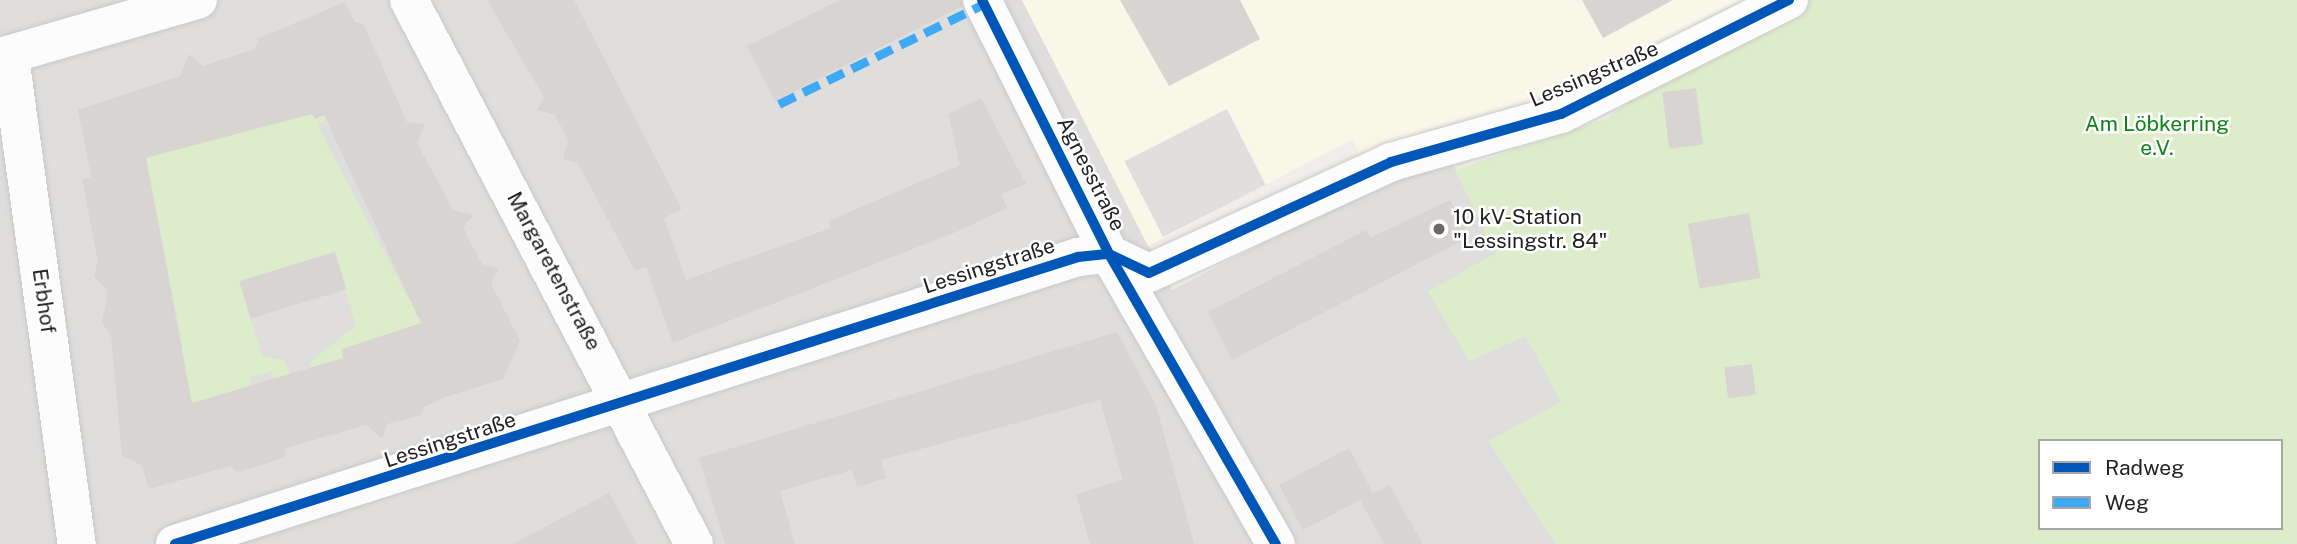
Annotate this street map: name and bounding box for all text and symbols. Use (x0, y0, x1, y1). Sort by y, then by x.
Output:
street label: Lessingstraße (1526, 36, 1662, 112)
park label: Am Löbkerring e.V. (2085, 111, 2229, 161)
street label: Agnesstraße (1052, 113, 1130, 235)
street label: Margaretenstraße (502, 187, 606, 355)
place label: 10 kV-Station "Lessingstr. 84" (1453, 204, 1608, 254)
marker: 10 kV-Station "Lessingstr. 84" (1431, 221, 1447, 237)
street label: Lessingstraße (920, 233, 1058, 299)
street label: Erbhof (27, 267, 61, 335)
street label: Lessingstraße (381, 407, 519, 473)
legend (2038, 439, 2283, 530)
text: Radweg (2105, 455, 2184, 480)
text: Weg (2105, 490, 2149, 515)

